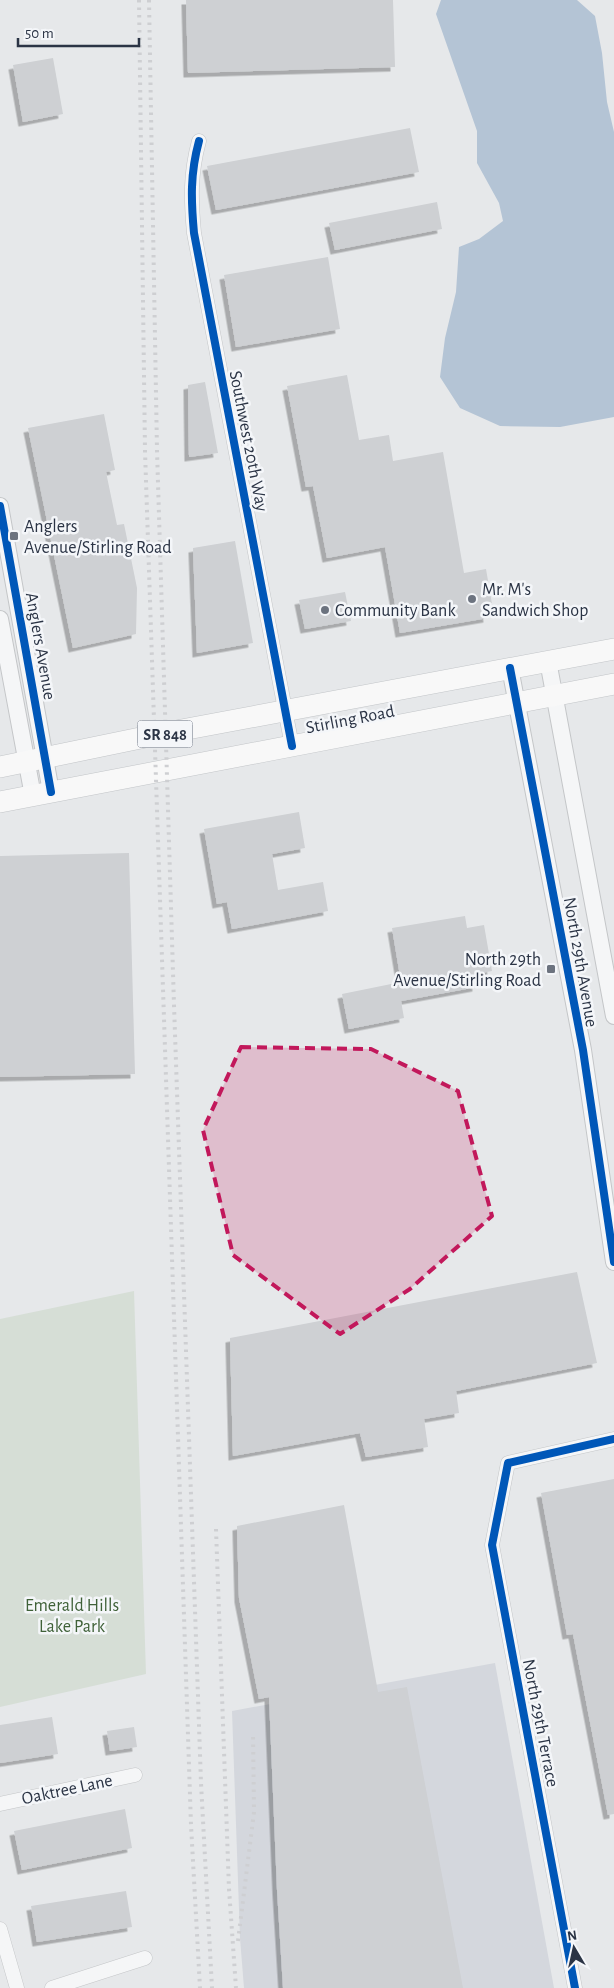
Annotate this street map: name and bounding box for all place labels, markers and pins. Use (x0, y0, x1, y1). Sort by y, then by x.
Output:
place label: Anglers Avenue/Stirling Road (24, 518, 172, 557)
marker: Anglers Avenue/Stirling Road (8, 530, 20, 542)
place label: Mr. M's Sandwich Shop (482, 581, 588, 620)
marker: Mr. M's Sandwich Shop (466, 593, 478, 605)
place label: Community Bank (335, 602, 456, 620)
marker: Community Bank (319, 604, 331, 616)
place label: North 29th Avenue/Stirling Road (393, 951, 541, 990)
marker: North 29th Avenue/Stirling Road (545, 963, 557, 975)

